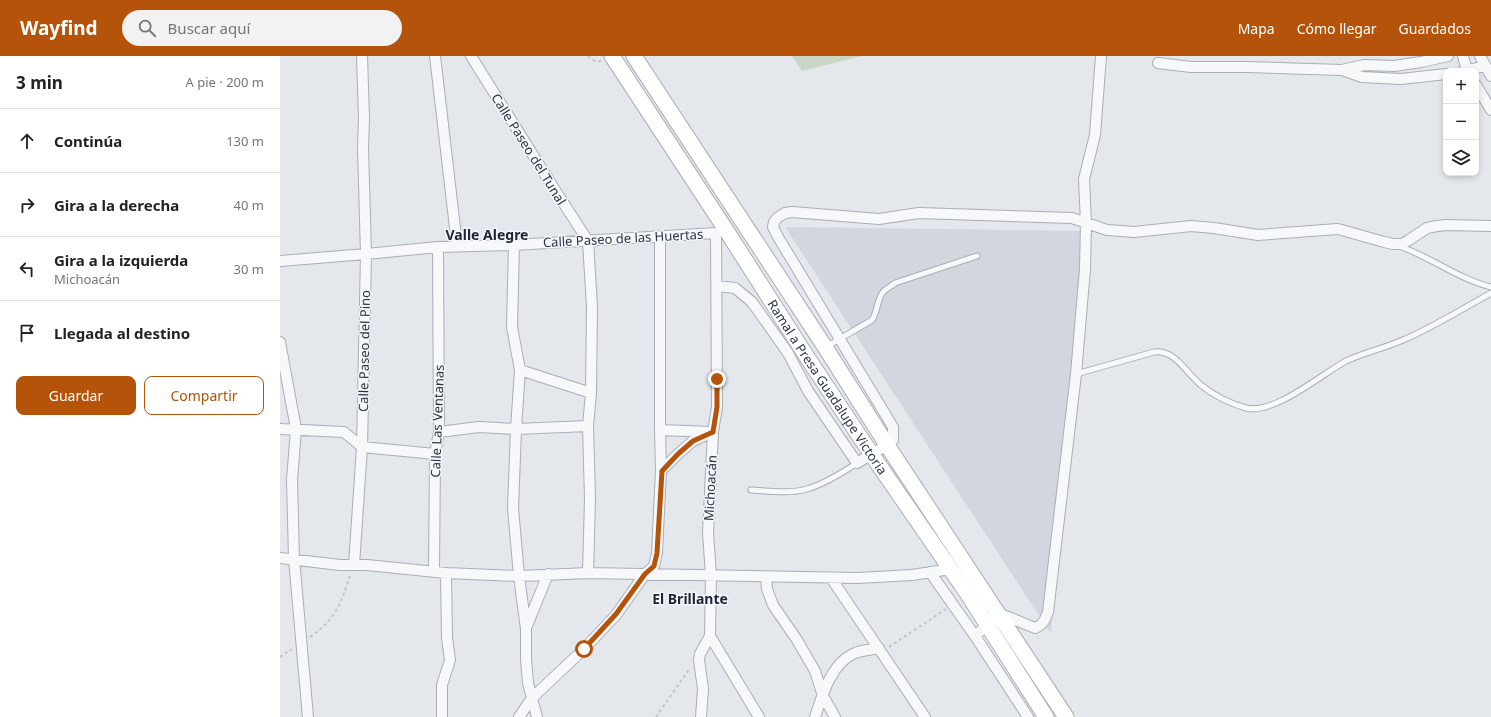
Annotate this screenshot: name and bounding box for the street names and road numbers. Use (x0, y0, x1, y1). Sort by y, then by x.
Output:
street label: Calle Paseo del Tunal (487, 90, 571, 208)
street label: Calle Paseo de las Huertas (542, 225, 704, 251)
street label: Calle Paseo del Pino (354, 290, 374, 412)
street label: Ramal a Presa Guadalupe Victoria (764, 296, 892, 478)
street label: Calle Las Ventanas (426, 364, 448, 478)
street label: Michoacán (699, 454, 721, 522)

